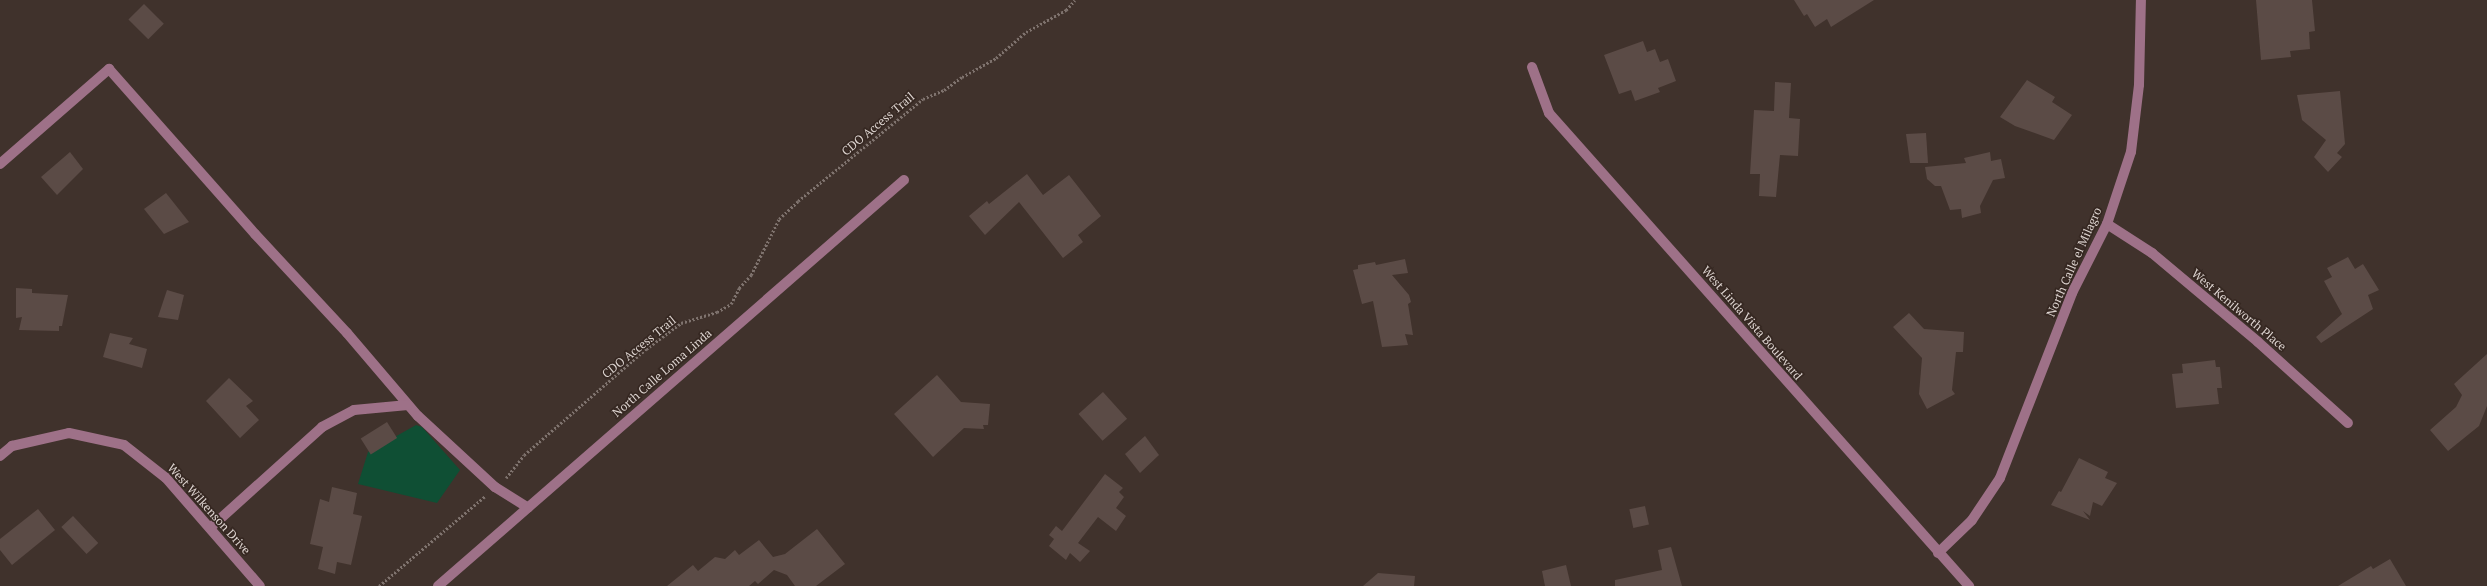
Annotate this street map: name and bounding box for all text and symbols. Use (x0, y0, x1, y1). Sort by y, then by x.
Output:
street label: CDO Access Trail (839, 89, 917, 159)
street label: North Calle el Milagro (2043, 205, 2105, 319)
street label: West Linda Vista Boulevard (1699, 263, 1805, 383)
street label: West Kenilworth Place (2189, 266, 2289, 354)
street label: CDO Access Trail (599, 313, 679, 381)
street label: North Calle Loma Linda (609, 326, 715, 420)
street label: West Wilkenson Drive (164, 461, 254, 557)

